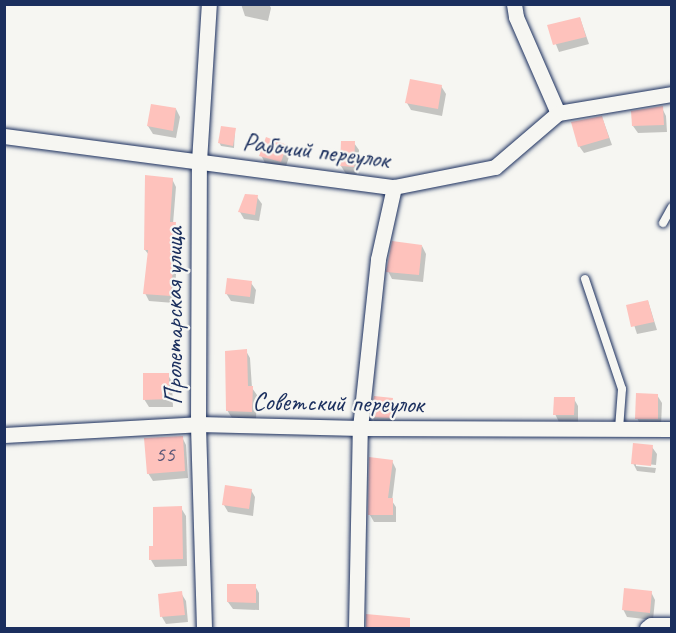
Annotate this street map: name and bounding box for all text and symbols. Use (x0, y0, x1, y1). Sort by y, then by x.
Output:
street label: Рабочий переулок (241, 127, 391, 175)
street label: Пролетарская улица (158, 226, 190, 406)
street label: Советский переулок (252, 386, 424, 420)
house number: 55 (155, 442, 175, 468)

